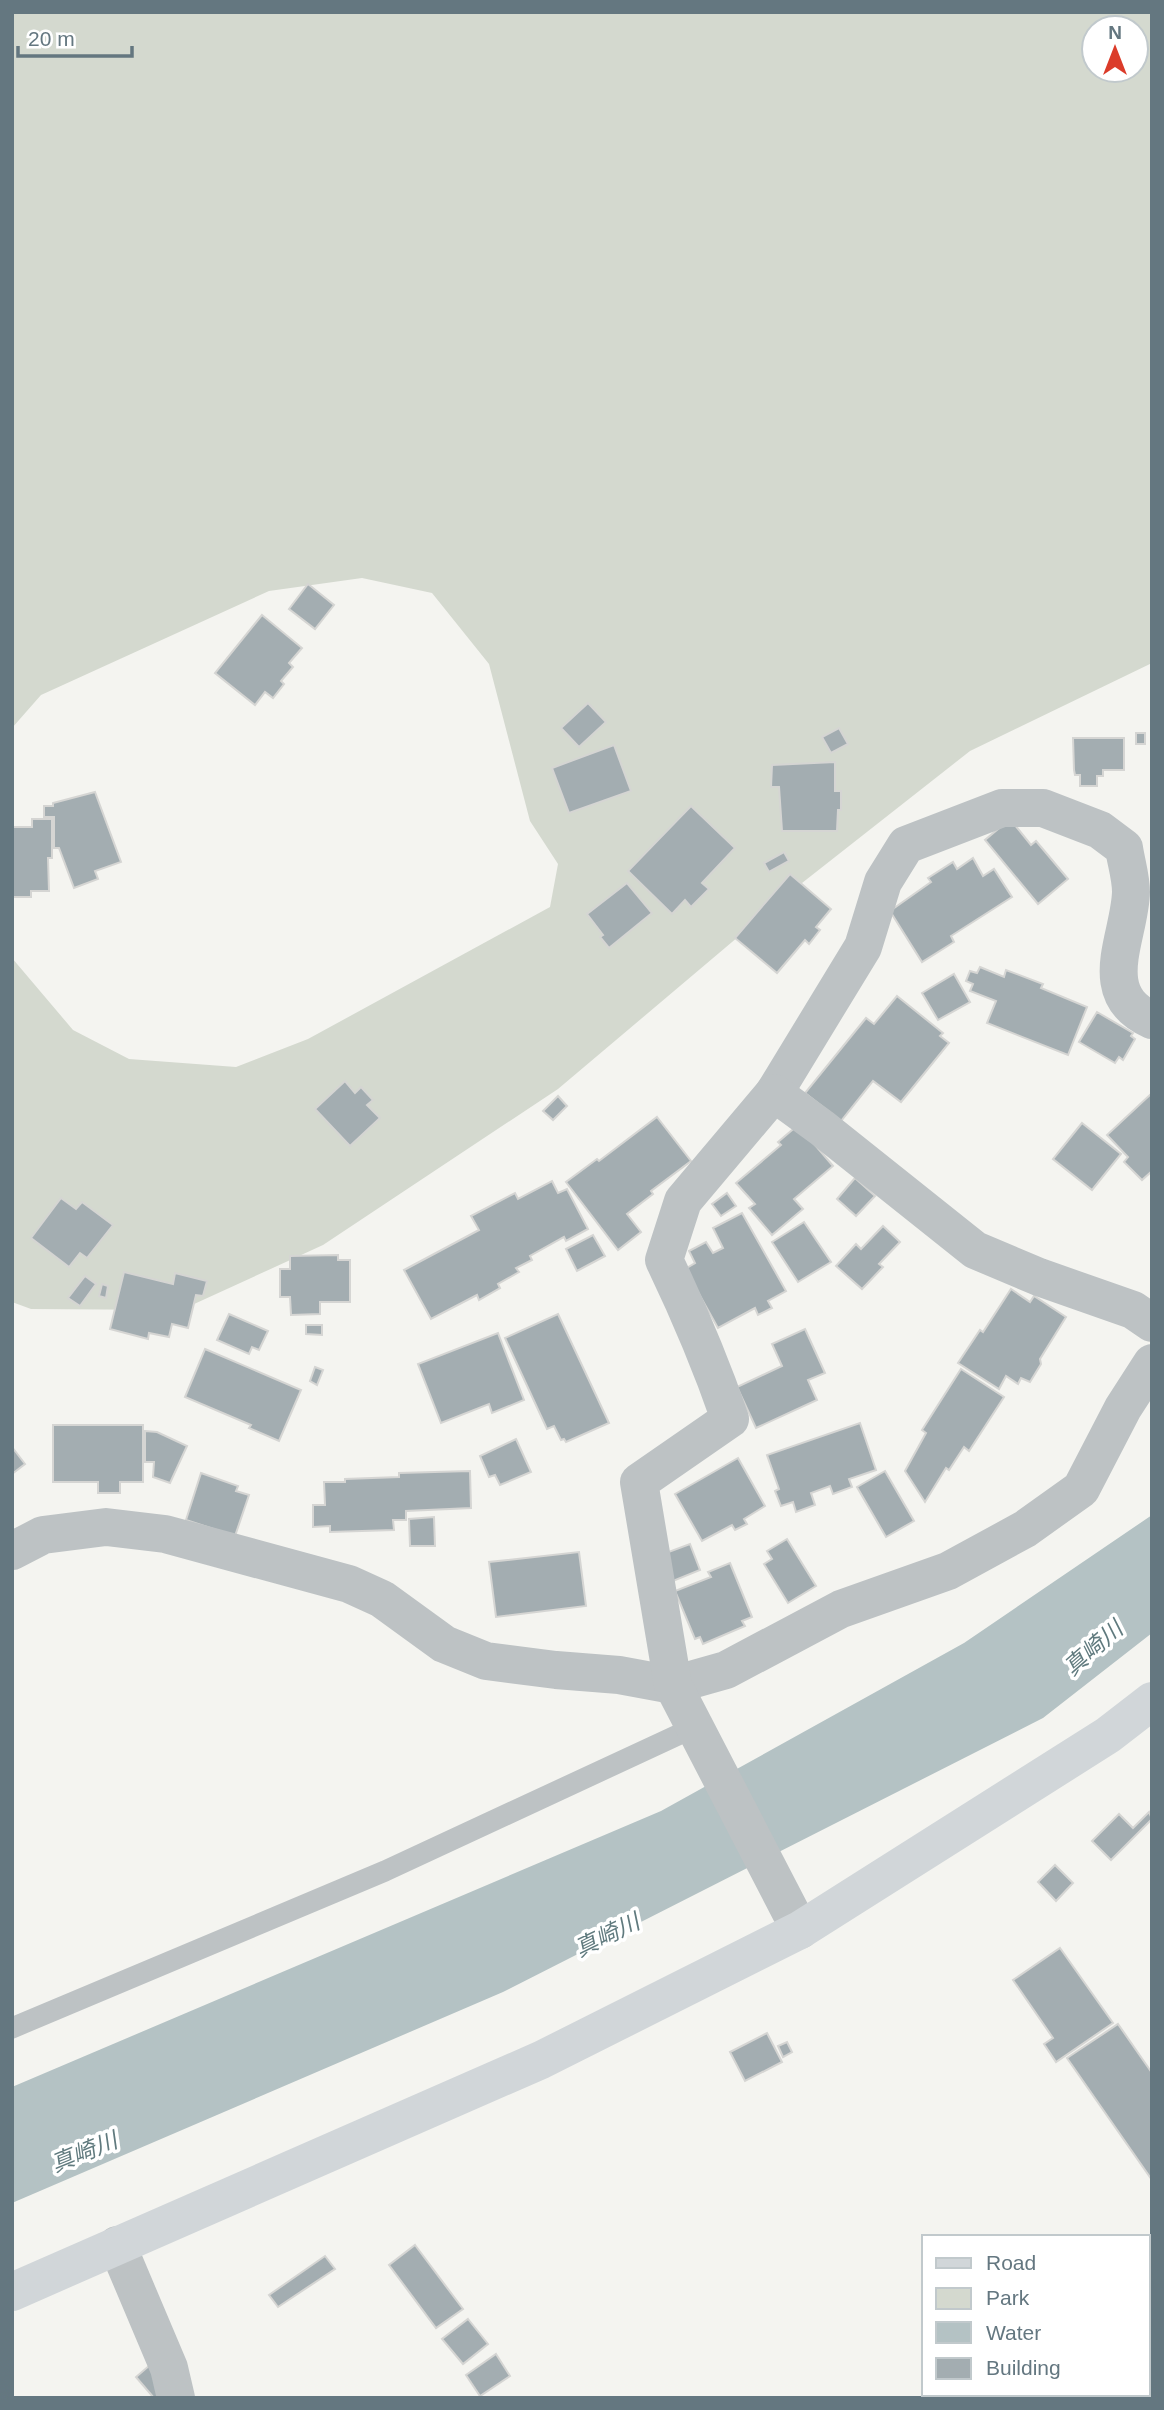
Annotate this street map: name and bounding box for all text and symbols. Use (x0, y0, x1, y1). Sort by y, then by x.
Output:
scale bar (18, 14, 131, 58)
north arrow (1080, 14, 1150, 84)
text: N (1108, 22, 1122, 43)
text: 20 m (28, 27, 75, 50)
water label: 真崎川 (1058, 1614, 1130, 1680)
water label: 真崎川 (570, 1907, 646, 1962)
water label: 真崎川 (47, 2126, 124, 2177)
legend (922, 2235, 1150, 2396)
text: Road (986, 2251, 1036, 2274)
text: Park (986, 2286, 1030, 2309)
text: Water (986, 2321, 1041, 2344)
text: Building (986, 2356, 1061, 2379)

